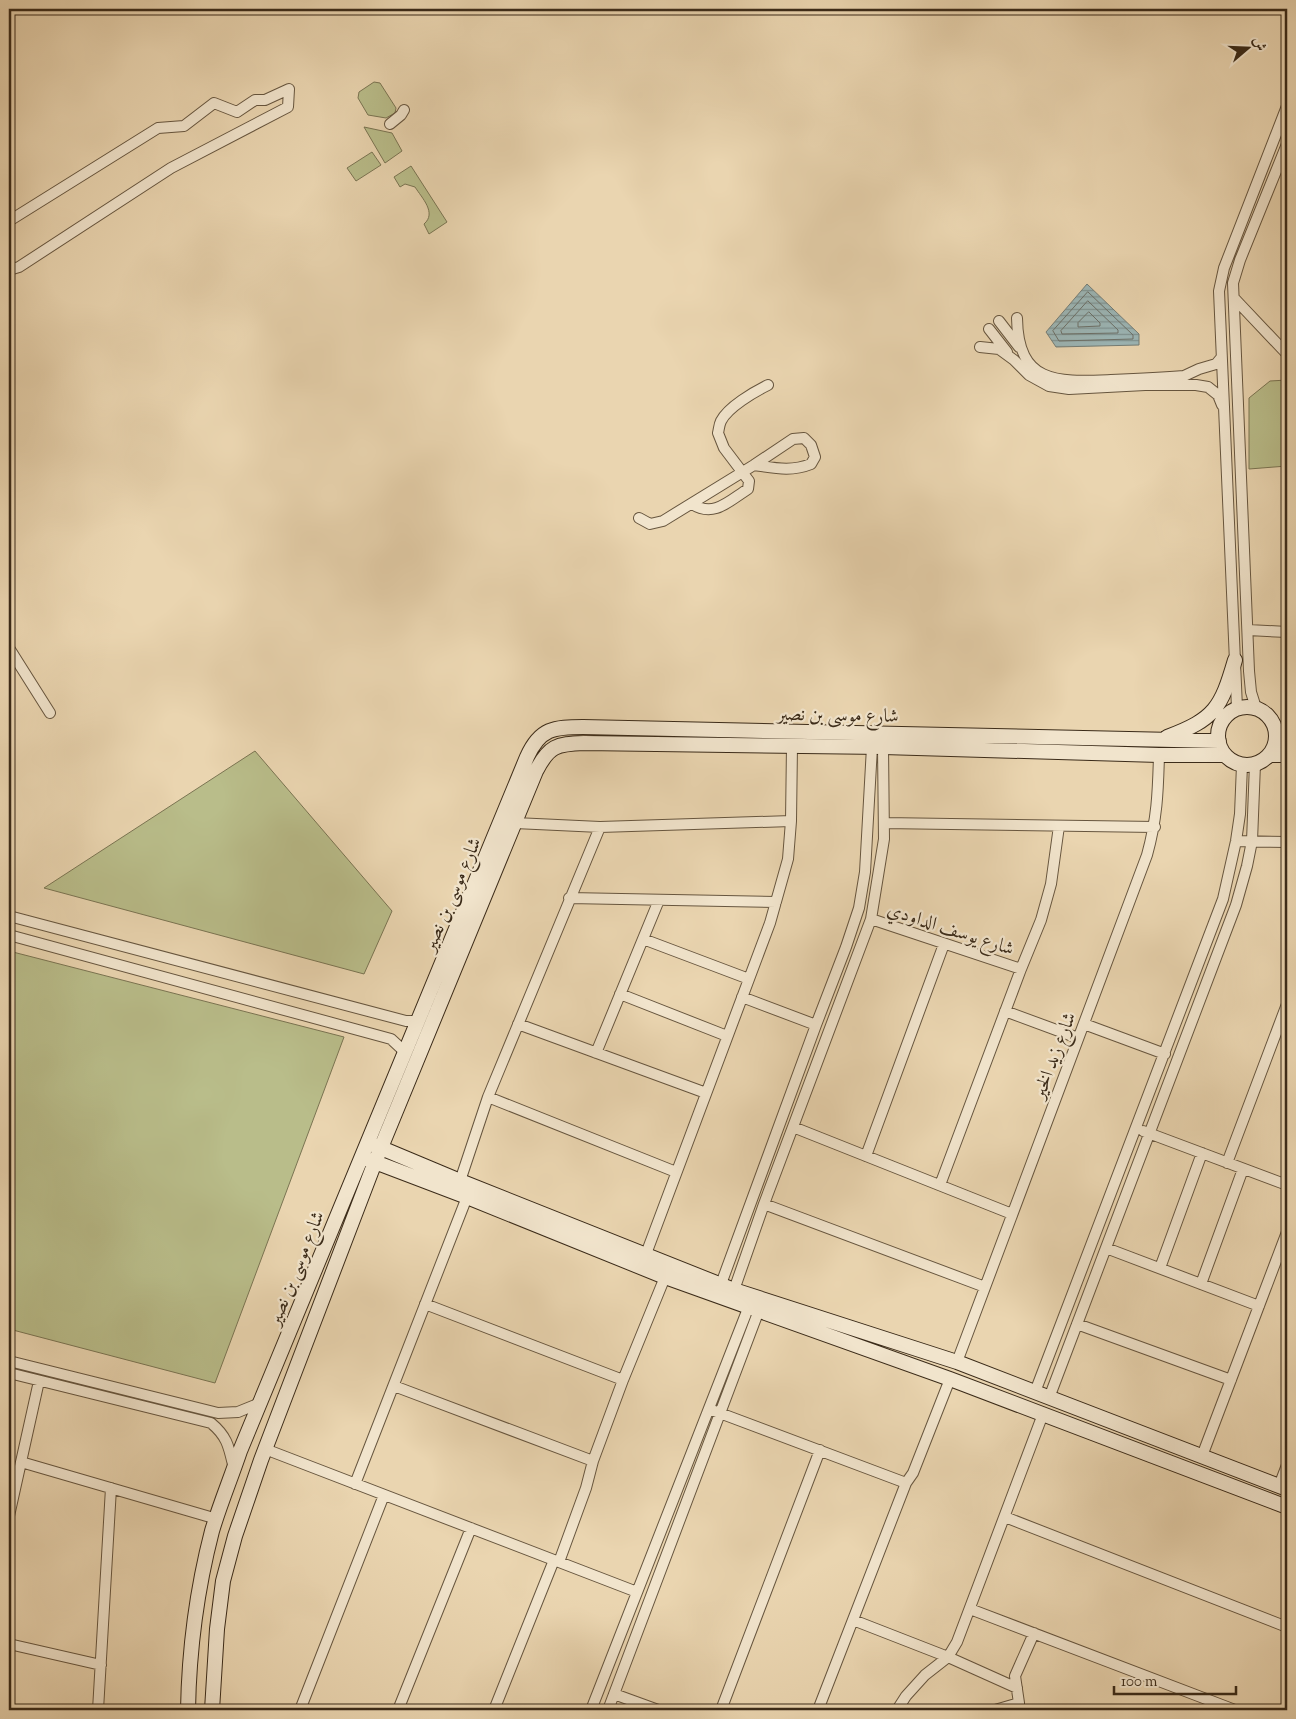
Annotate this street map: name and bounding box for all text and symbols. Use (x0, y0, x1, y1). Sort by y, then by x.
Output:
north arrow (1224, 22, 1274, 72)
text: ش (1247, 35, 1270, 54)
street label: شارع موسى بن نصير (775, 702, 899, 731)
street label: شارع موسى بن نصير (416, 834, 489, 958)
street label: شارع يوسف الداودي (883, 897, 1017, 964)
street label: شارع زيد الخير (1026, 1009, 1084, 1105)
street label: شارع موسى بن نصير (261, 1208, 333, 1332)
scale bar (1114, 1664, 1236, 1696)
text: 100 m (1121, 1672, 1158, 1693)

